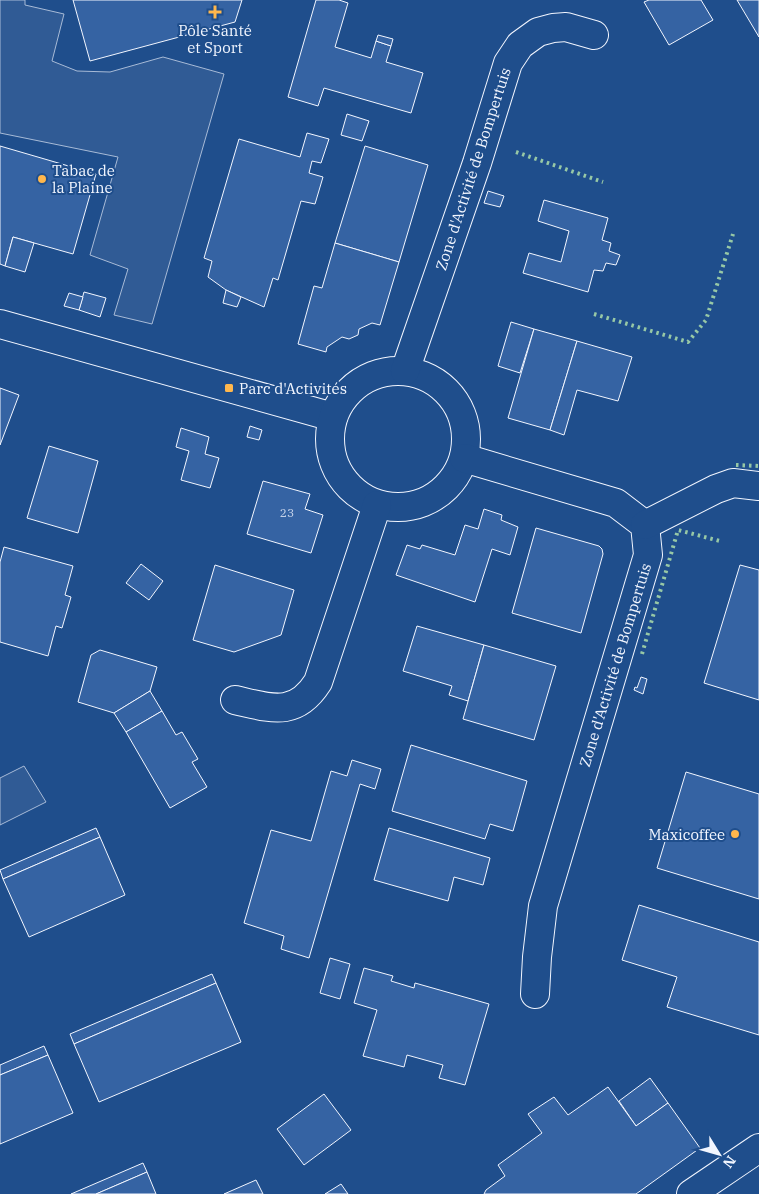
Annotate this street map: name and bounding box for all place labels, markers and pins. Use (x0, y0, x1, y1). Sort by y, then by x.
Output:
marker: Pôle Santé et Sport (208, 5, 222, 19)
place label: Pôle Santé et Sport (178, 21, 252, 57)
place label: Tabac de la Plaine (52, 161, 115, 197)
marker: Tabac de la Plaine (36, 173, 48, 185)
place label: Parc d'Activités (239, 379, 347, 398)
marker: Parc d'Activités (223, 382, 235, 394)
place label: Maxicoffee (648, 825, 725, 844)
marker: Maxicoffee (729, 828, 741, 840)

